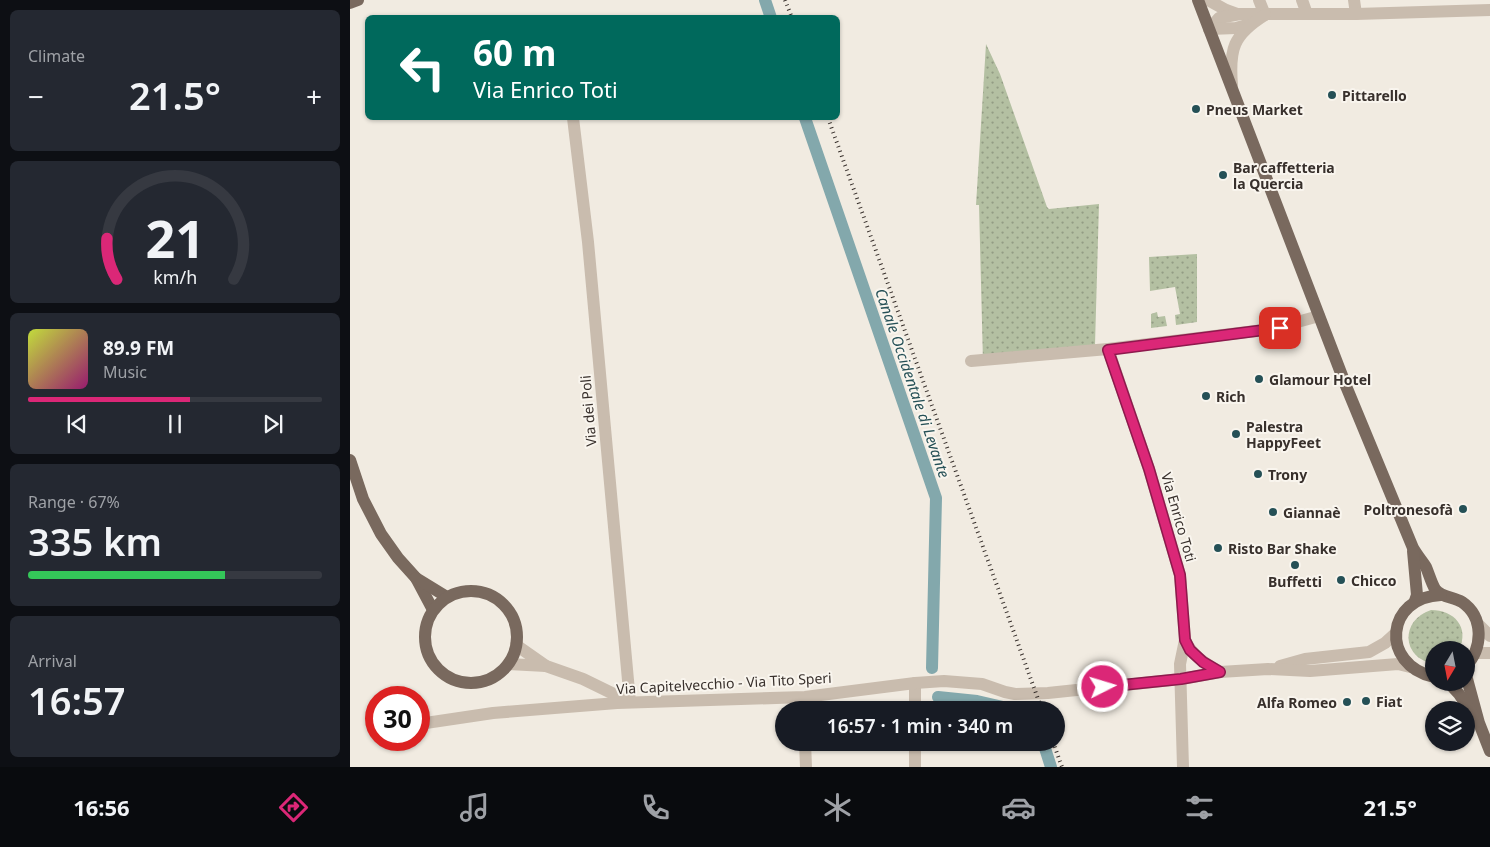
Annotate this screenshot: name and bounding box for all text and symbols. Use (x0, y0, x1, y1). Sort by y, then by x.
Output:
text: 60 m (473, 29, 556, 76)
icon: left (390, 35, 455, 100)
text: Climate (28, 45, 85, 67)
text: 21.5° (129, 69, 221, 121)
text: Via Enrico Toti (473, 74, 618, 104)
text: − (28, 77, 44, 115)
text: + (306, 77, 322, 115)
place label: Pittarello (1342, 86, 1407, 105)
marker: Pittarello (1326, 89, 1338, 101)
place label: Pneus Market (1206, 100, 1303, 119)
marker: Pneus Market (1190, 103, 1202, 115)
place label: Bar caffetteria la Quercia (1233, 158, 1335, 193)
marker: Bar caffetteria la Quercia (1217, 169, 1229, 181)
text: 21 (145, 202, 205, 273)
text: km/h (153, 265, 197, 289)
water label: Canale Occidentale di Levante (871, 286, 955, 481)
pin (1259, 307, 1301, 349)
icon: arrive (1266, 314, 1294, 342)
text: 89.9 FM (103, 335, 174, 361)
text: Music (103, 361, 147, 383)
place label: Glamour Hotel (1269, 370, 1371, 389)
marker: Glamour Hotel (1253, 373, 1265, 385)
street label: Via dei Poli (575, 375, 601, 447)
place label: Rich (1216, 387, 1246, 406)
marker: Rich (1200, 390, 1212, 402)
icon: previous (63, 410, 91, 438)
icon: pause (161, 410, 189, 438)
icon: next (259, 410, 287, 438)
place label: Palestra HappyFeet (1246, 417, 1321, 452)
marker: Palestra HappyFeet (1230, 428, 1242, 440)
place label: Trony (1268, 465, 1307, 484)
marker: Trony (1252, 468, 1264, 480)
street label: Via Enrico Toti (1157, 470, 1201, 564)
text: Range · 67% (28, 491, 120, 513)
place label: Poltronesofà (1364, 500, 1453, 519)
place label: Giannaè (1283, 503, 1341, 522)
marker: Poltronesofà (1457, 503, 1469, 515)
marker: Giannaè (1267, 506, 1279, 518)
text: 335 km (28, 515, 162, 567)
place label: Risto Bar Shake (1228, 539, 1337, 558)
marker: Risto Bar Shake (1212, 542, 1224, 554)
marker: Buffetti (1289, 559, 1301, 571)
place label: Chicco (1351, 571, 1397, 590)
place label: Buffetti (1268, 572, 1322, 591)
marker: Chicco (1335, 574, 1347, 586)
north arrow (1425, 641, 1475, 691)
map controls (1425, 641, 1475, 751)
text: Arrival (28, 650, 77, 672)
position arrow (1076, 660, 1128, 712)
street label: Via Capitelvecchio - Via Tito Speri (616, 668, 832, 698)
text: 16:57 (28, 674, 125, 726)
speed limit sign: 30 (365, 686, 430, 751)
place label: Fiat (1376, 692, 1402, 711)
place label: Alfa Romeo (1257, 693, 1337, 712)
marker: Fiat (1360, 695, 1372, 707)
marker: Alfa Romeo (1341, 696, 1353, 708)
button: layers (1425, 701, 1475, 751)
text: 16:57 · 1 min · 340 m (827, 713, 1013, 739)
icon: directions (276, 790, 311, 825)
icon: music (457, 790, 492, 825)
icon: phone (638, 790, 673, 825)
icon: climate (820, 790, 855, 825)
icon: car (1001, 790, 1036, 825)
icon: filters (1182, 790, 1217, 825)
text: 16:56 (73, 792, 130, 822)
text: 21.5° (1364, 792, 1417, 822)

